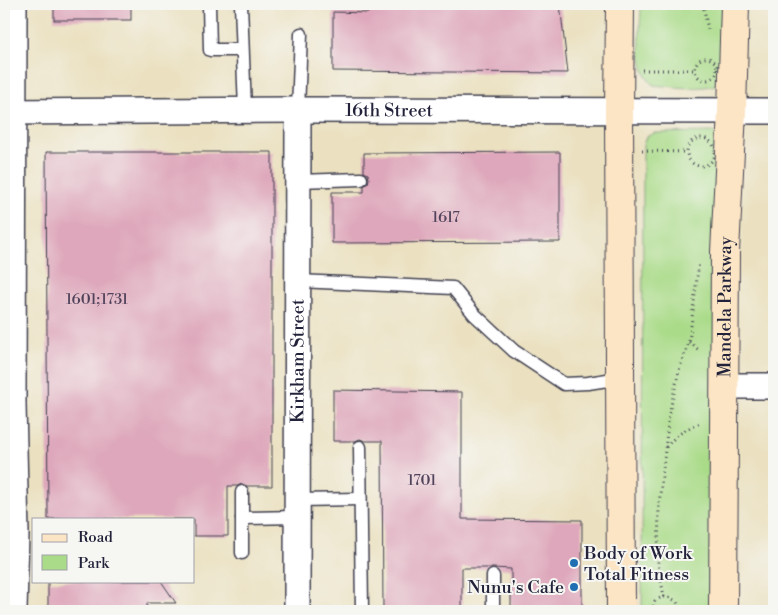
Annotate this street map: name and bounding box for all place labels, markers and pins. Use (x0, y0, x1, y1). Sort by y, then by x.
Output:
place label: Body of Work Total Fitness (583, 542, 693, 586)
marker: Body of Work Total Fitness (568, 557, 580, 569)
place label: Nunu's Cafe (467, 576, 564, 599)
marker: Nunu's Cafe (568, 581, 580, 593)

